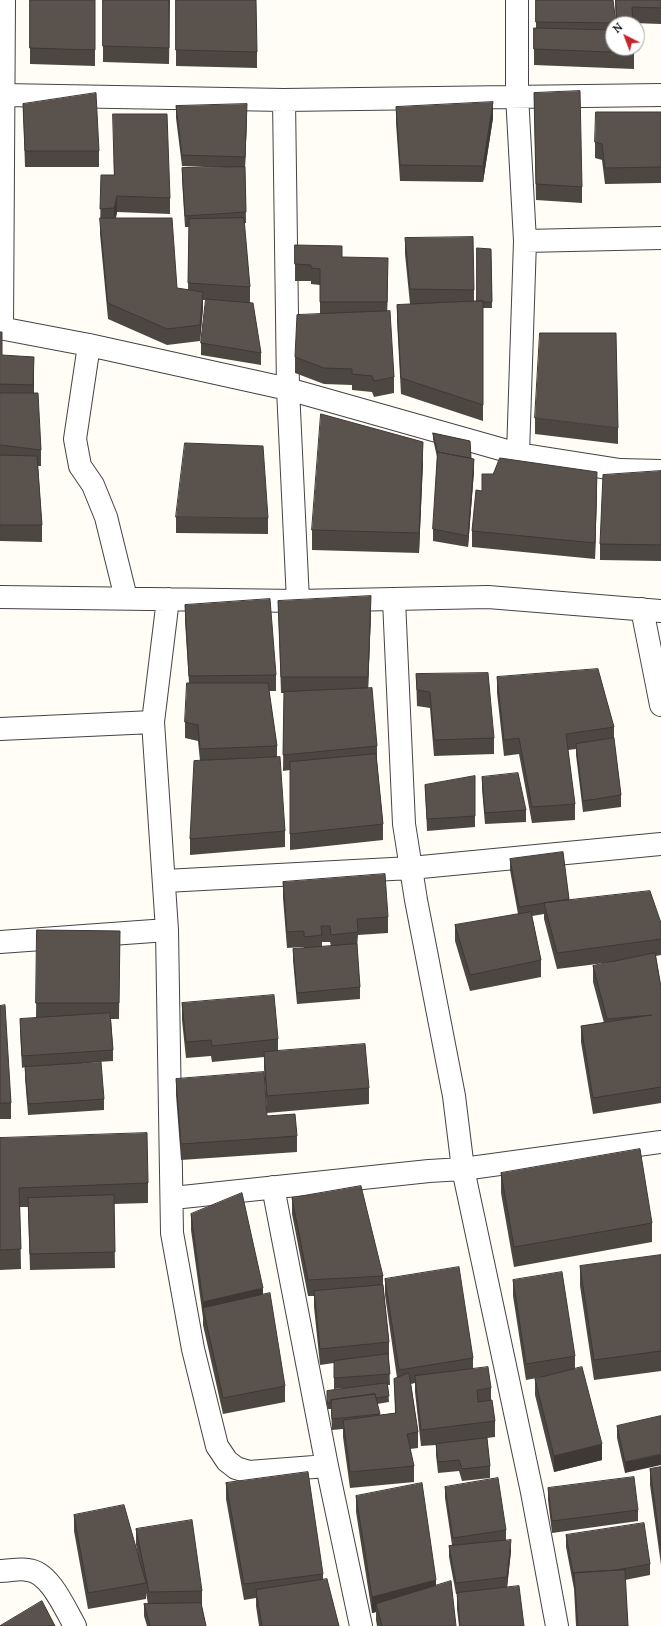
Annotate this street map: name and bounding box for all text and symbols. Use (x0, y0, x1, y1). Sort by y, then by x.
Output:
north arrow (605, 16, 645, 56)
text: N (610, 20, 625, 36)

